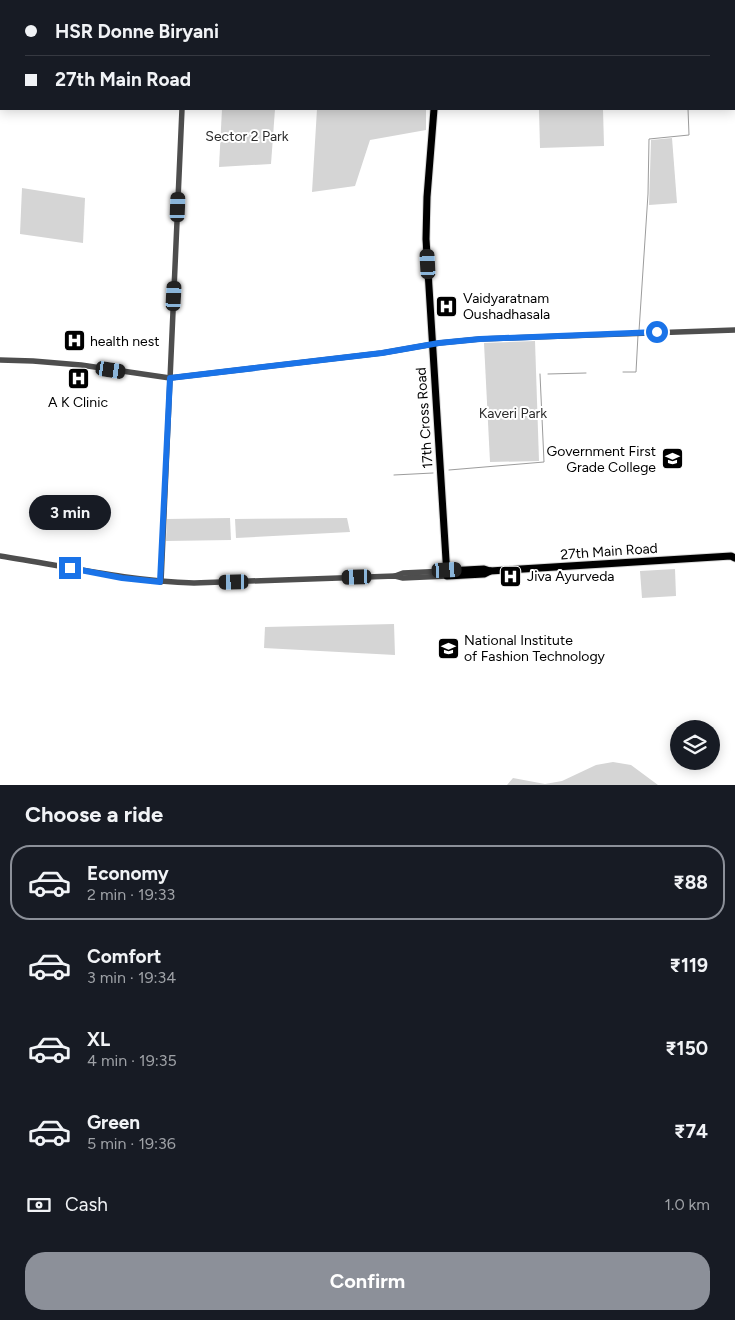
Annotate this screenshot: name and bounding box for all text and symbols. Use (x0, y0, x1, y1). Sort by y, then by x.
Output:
text: HSR Donne Biryani (55, 20, 219, 43)
text: 27th Main Road (55, 68, 191, 91)
park label: Sector 2 Park (205, 128, 289, 145)
car (169, 192, 186, 222)
car (419, 249, 436, 279)
car (165, 281, 182, 311)
place label: Vaidyaratnam Oushadhasala (463, 290, 550, 323)
hospital icon: Vaidyaratnam Oushadhasala (435, 294, 459, 318)
route start (646, 321, 668, 343)
hospital icon: health nest (62, 329, 86, 353)
place label: health nest (90, 333, 160, 350)
car (95, 360, 126, 380)
hospital icon: A K Clinic (66, 367, 90, 391)
street label: 17th Cross Road (412, 367, 437, 469)
place label: A K Clinic (48, 394, 108, 411)
park label: Kaveri Park (479, 405, 547, 422)
place label: Government First Grade College (547, 443, 656, 476)
school or university icon: Government First Grade College (660, 447, 684, 471)
callout: 3 min (29, 496, 111, 530)
text: 3 min (50, 503, 90, 522)
street label: 27th Main Road (560, 540, 658, 563)
route end (59, 557, 81, 579)
car (431, 562, 462, 578)
hospital icon: Jiva Ayurveda (499, 564, 523, 588)
place label: Jiva Ayurveda (527, 568, 615, 585)
car (341, 569, 372, 585)
car (218, 574, 249, 590)
place label: National Institute of Fashion Technology (464, 632, 606, 665)
school or university icon: National Institute of Fashion Technology (436, 636, 460, 660)
map controls (670, 720, 720, 770)
button: layers (670, 720, 720, 770)
text: Choose a ride (25, 801, 163, 828)
icon: car (27, 860, 72, 905)
text: Economy (87, 862, 169, 885)
text: ₹88 (673, 871, 708, 894)
text: 2 min · 19:33 (87, 885, 175, 904)
icon: car (27, 943, 72, 988)
text: Comfort (87, 945, 162, 968)
text: ₹119 (670, 954, 708, 977)
text: 3 min · 19:34 (87, 968, 176, 987)
icon: car (27, 1026, 72, 1071)
text: XL (87, 1028, 110, 1051)
text: ₹150 (665, 1037, 708, 1060)
text: 4 min · 19:35 (87, 1051, 177, 1070)
icon: car (27, 1109, 72, 1154)
text: Green (87, 1111, 140, 1134)
text: ₹74 (674, 1120, 708, 1143)
text: 5 min · 19:36 (87, 1134, 176, 1153)
icon: cash (25, 1191, 53, 1219)
text: Cash (65, 1193, 108, 1216)
text: 1.0 km (664, 1195, 710, 1214)
button: Confirm (25, 1252, 710, 1310)

